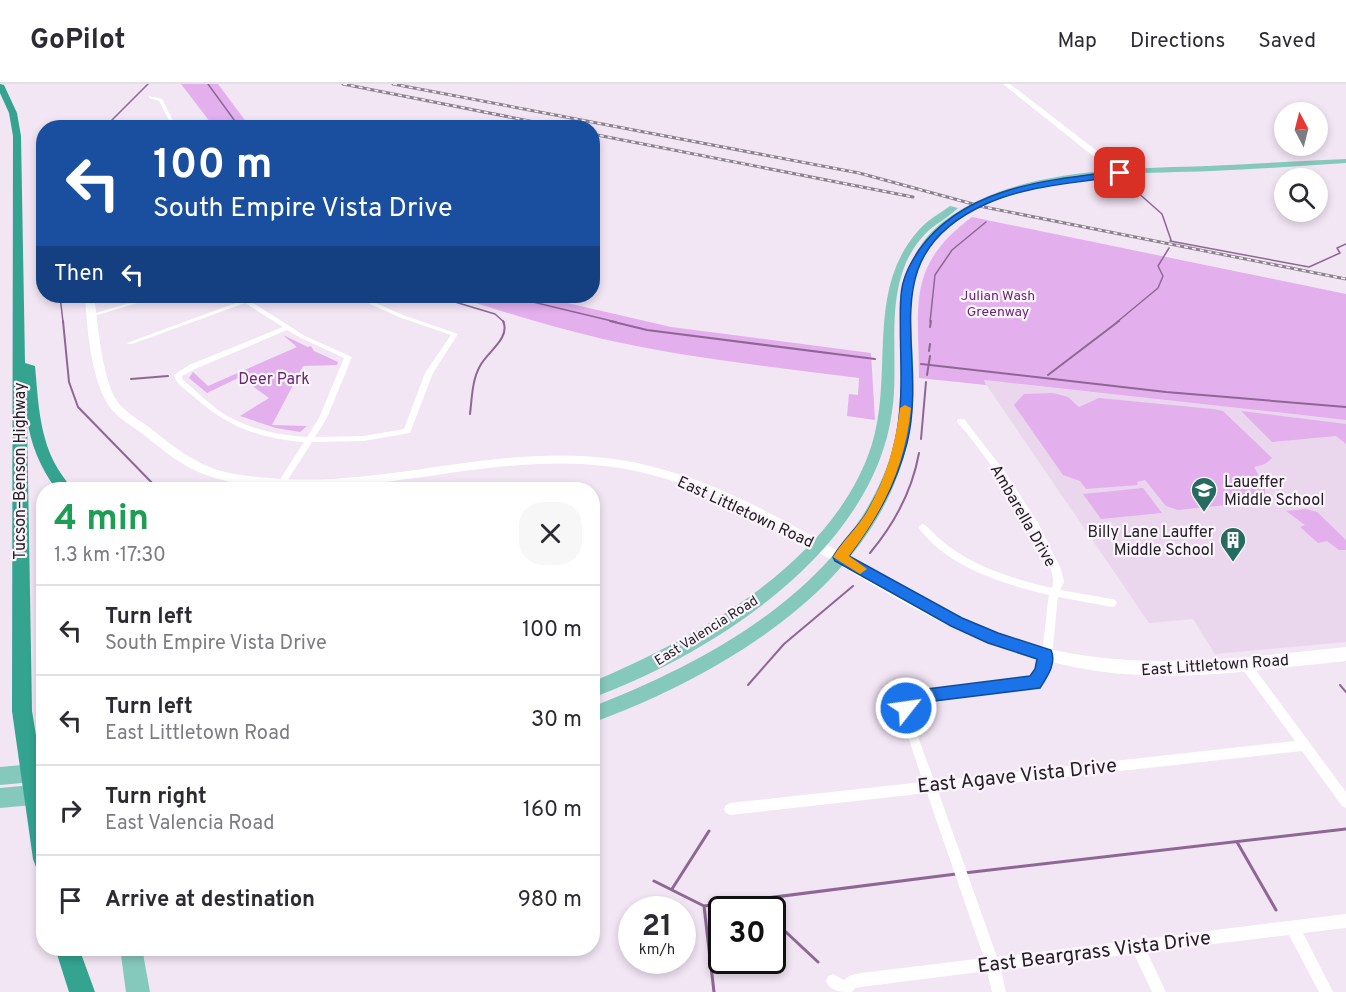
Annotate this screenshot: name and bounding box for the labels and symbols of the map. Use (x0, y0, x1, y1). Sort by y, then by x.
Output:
north arrow (1274, 102, 1328, 156)
pin (1094, 147, 1145, 198)
park label: Julian Wash Greenway (961, 288, 1035, 321)
park label: Deer Park (238, 370, 310, 390)
street label: Tucson–Benson Highway (11, 382, 31, 560)
street label: Ambarella Drive (985, 461, 1060, 571)
street label: East Littletown Road (674, 472, 817, 553)
place label: Laueffer Middle School (1224, 473, 1324, 511)
school or university icon: Laueffer Middle School (1189, 475, 1219, 513)
place label: Billy Lane Lauffer Middle School (1088, 523, 1214, 561)
building icon: Billy Lane Lauffer Middle School (1218, 525, 1248, 563)
street label: East Valencia Road (652, 593, 762, 670)
street label: East Littletown Road (1141, 651, 1290, 681)
position arrow (874, 676, 938, 740)
street label: East Agave Vista Drive (916, 754, 1118, 800)
speed limit sign: 30 (708, 896, 786, 974)
street label: East Beargrass Vista Drive (976, 926, 1212, 980)

